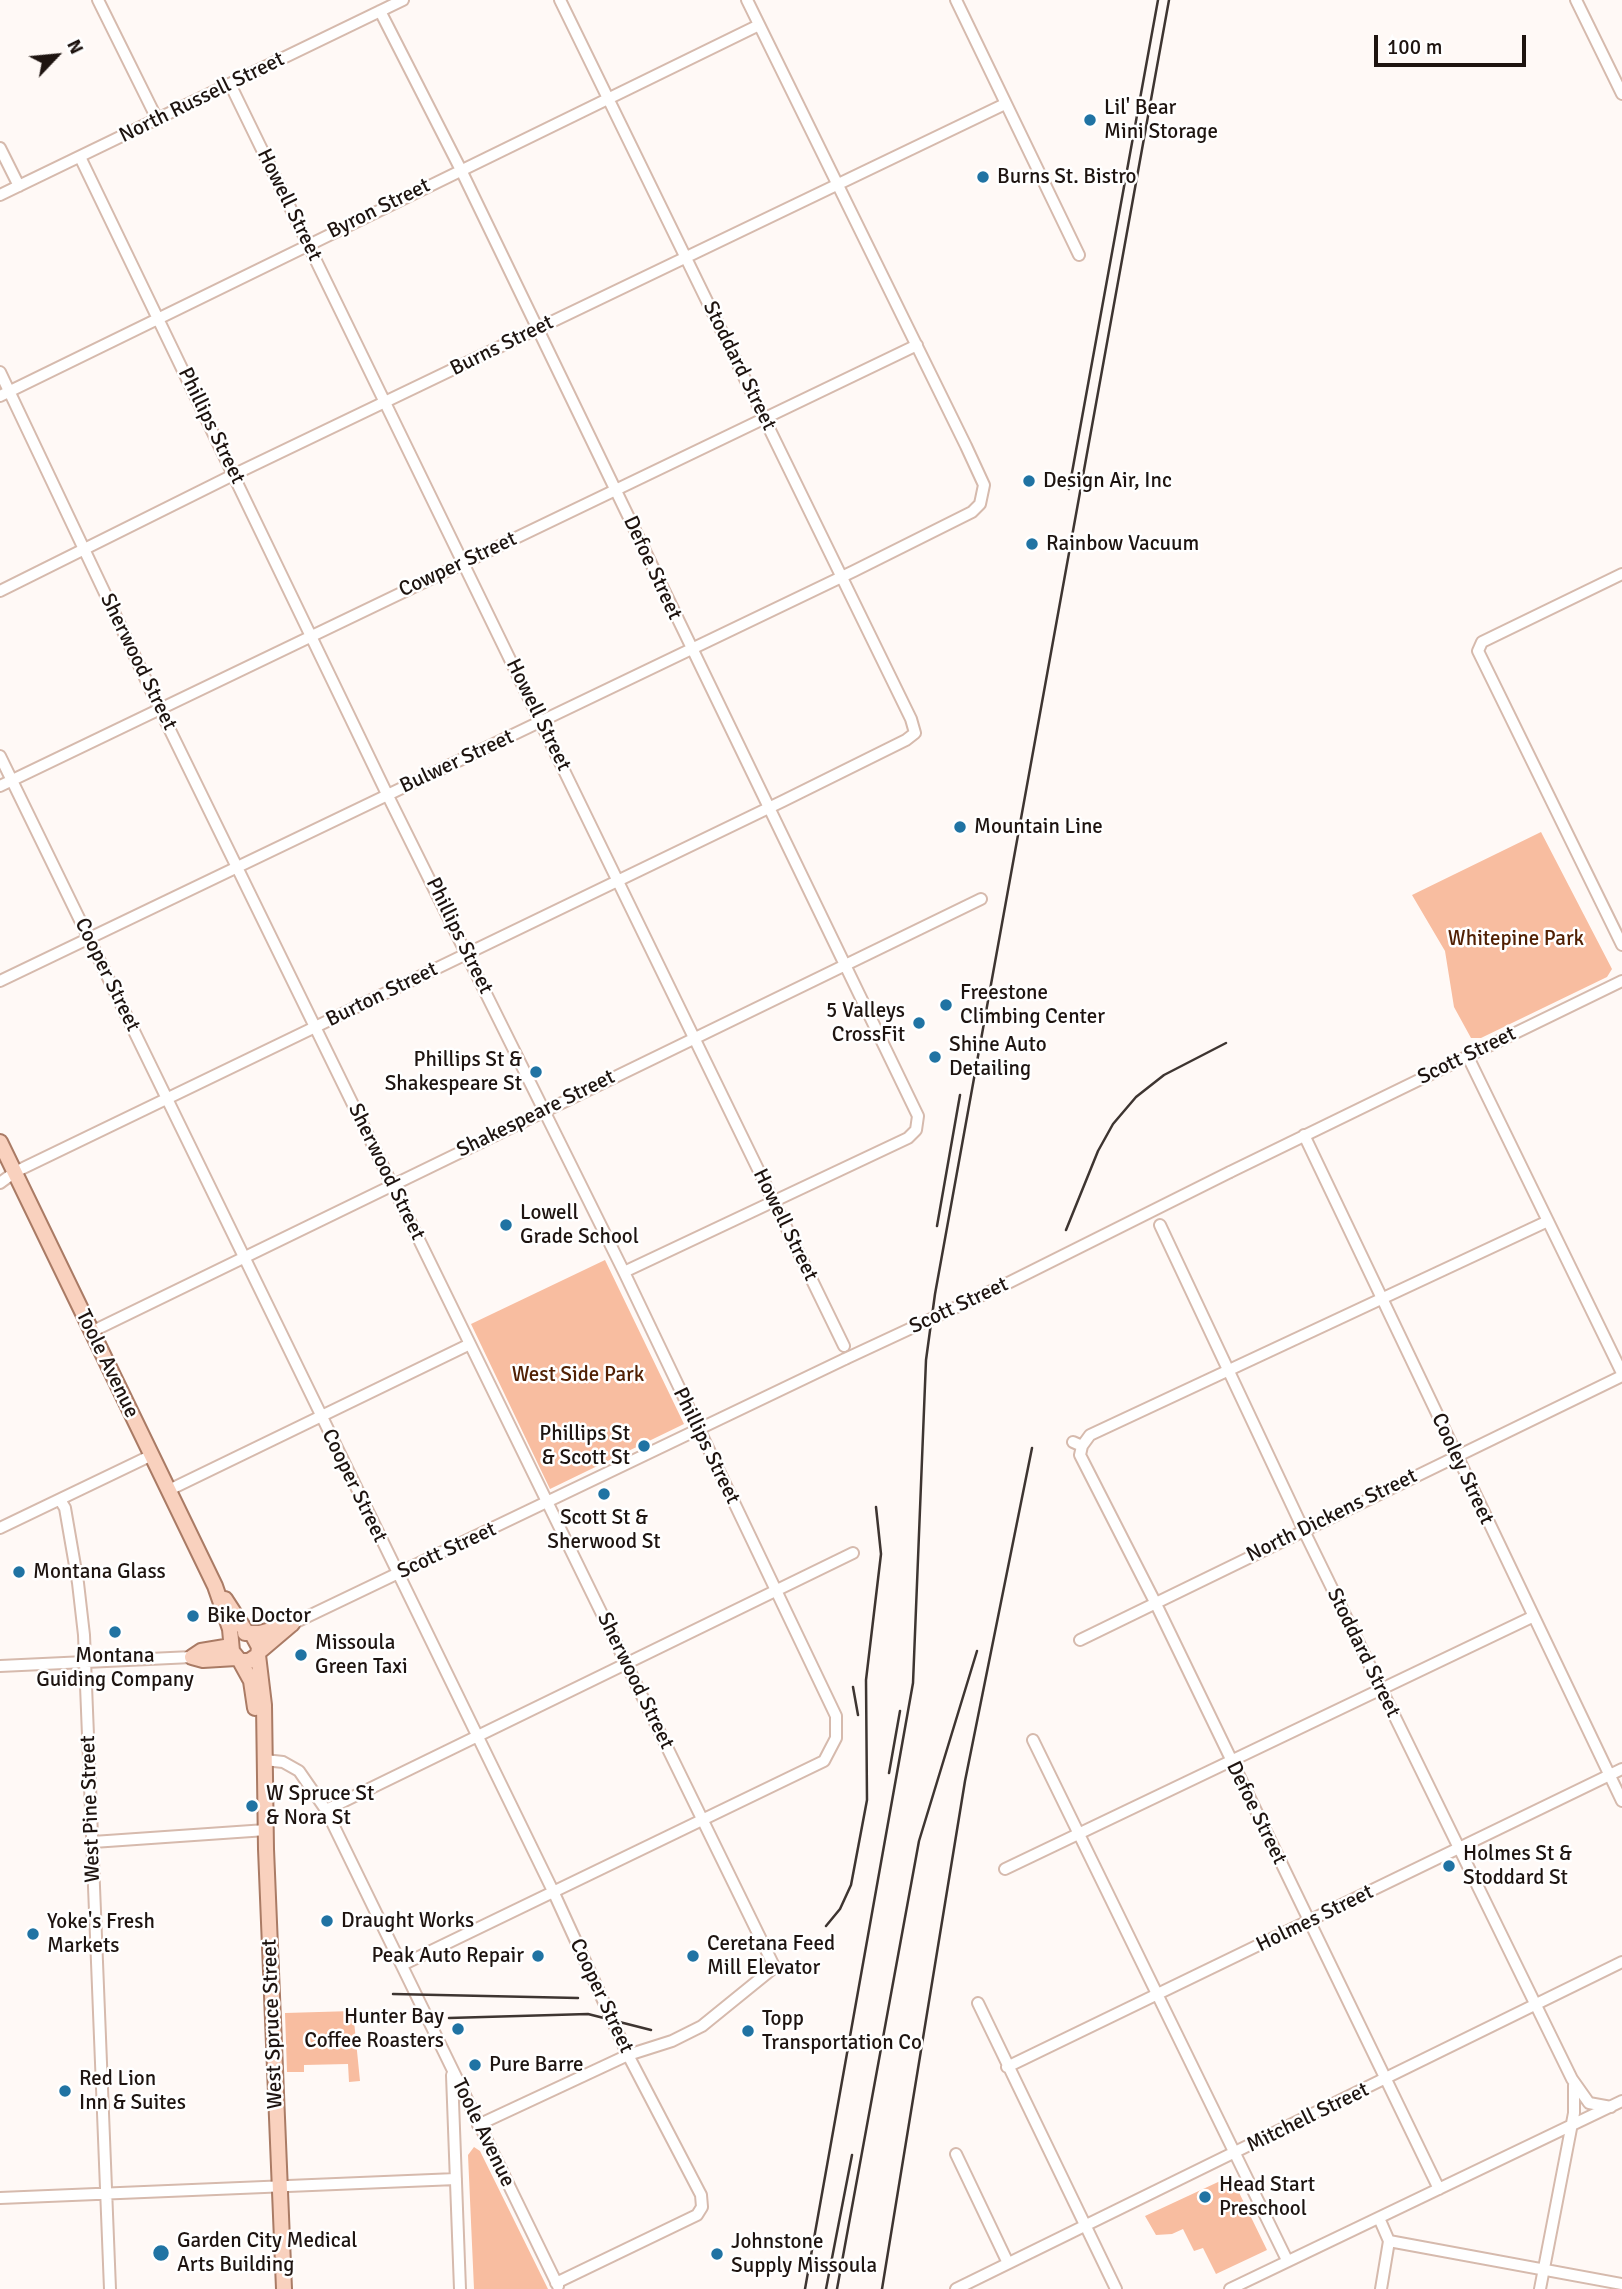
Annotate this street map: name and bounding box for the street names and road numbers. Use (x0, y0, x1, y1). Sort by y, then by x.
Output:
street label: North Russell Street (115, 47, 289, 149)
street label: Howell Street (251, 145, 327, 265)
street label: Byron Street (323, 173, 435, 245)
street label: Stoddard Street (697, 297, 781, 435)
street label: Burns Street (446, 310, 558, 382)
street label: Phillips Street (172, 364, 250, 488)
street label: Defoe Street (617, 512, 687, 624)
street label: Cowper Street (395, 527, 521, 603)
street label: Sherwood Street (94, 590, 182, 734)
street label: Howell Street (500, 655, 576, 775)
street label: Bulwer Street (396, 725, 518, 799)
street label: Phillips Street (420, 874, 498, 998)
street label: Cooper Street (69, 914, 145, 1036)
street label: Burton Street (322, 957, 442, 1033)
street label: Scott Street (1414, 1021, 1520, 1091)
street label: Shakespeare Street (453, 1065, 619, 1163)
street label: Sherwood Street (342, 1100, 430, 1244)
street label: Howell Street (747, 1165, 823, 1285)
street label: Scott Street (906, 1272, 1012, 1340)
street label: Toole Avenue (70, 1306, 144, 1422)
street label: Phillips Street (667, 1384, 745, 1508)
street label: Cooley Street (1425, 1409, 1499, 1529)
street label: Cooper Street (316, 1425, 392, 1547)
street label: North Dickens Street (1243, 1464, 1421, 1568)
street label: Scott Street (394, 1517, 500, 1585)
street label: Stoddard Street (1321, 1584, 1405, 1722)
street label: Sherwood Street (591, 1609, 679, 1753)
street label: West Pine Street (76, 1735, 106, 1883)
street label: Defoe Street (1220, 1757, 1292, 1869)
street label: Holmes Street (1252, 1880, 1378, 1958)
street label: Cooper Street (564, 1935, 638, 2057)
street label: West Spruce Street (257, 1938, 289, 2110)
street label: Toole Avenue (446, 2075, 520, 2191)
street label: Mitchell Street (1243, 2078, 1373, 2158)

